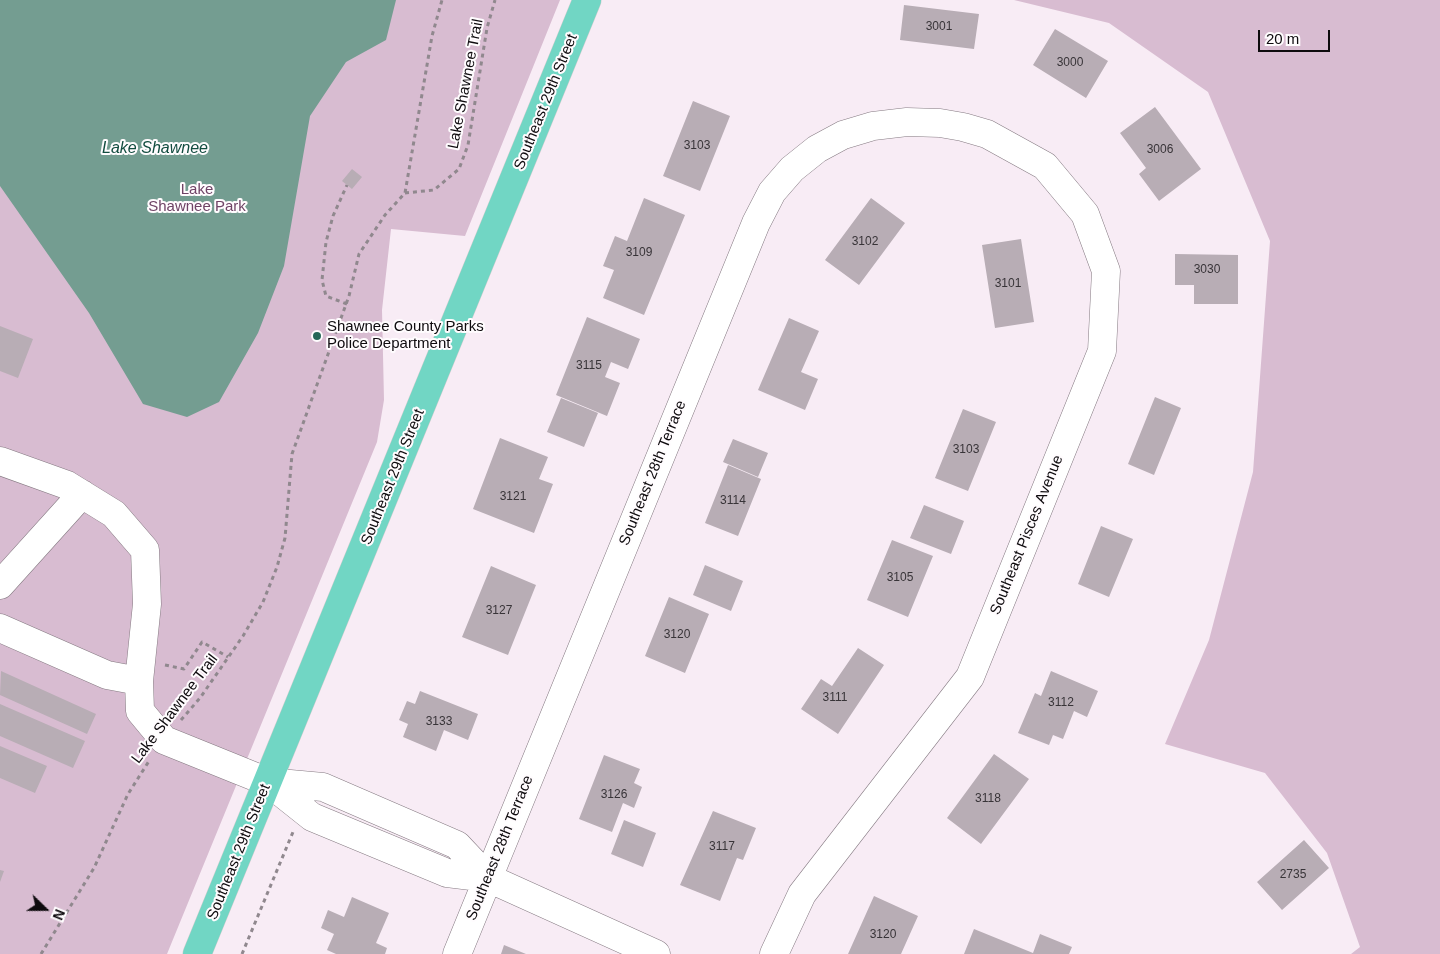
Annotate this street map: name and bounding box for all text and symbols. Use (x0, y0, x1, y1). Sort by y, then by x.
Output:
street label: Lake Shawnee Trail (445, 17, 487, 151)
house number: 3001 (926, 20, 952, 34)
scale bar (1260, 20, 1332, 52)
text: 20 m (1266, 30, 1299, 47)
street label: Southeast 29th Street (510, 31, 582, 173)
house number: 3000 (1057, 56, 1083, 70)
water label: Lake Shawnee (102, 139, 208, 159)
house number: 3103 (684, 139, 710, 153)
house number: 3006 (1147, 143, 1173, 157)
park label: Lake Shawnee Park (148, 181, 246, 216)
house number: 3102 (852, 235, 878, 249)
house number: 3109 (626, 246, 652, 260)
house number: 3030 (1194, 263, 1220, 277)
house number: 3101 (995, 277, 1021, 291)
place label: Shawnee County Parks Police Department (327, 318, 484, 353)
marker: Shawnee County Parks Police Department (311, 330, 323, 342)
house number: 3115 (576, 359, 602, 373)
street label: Southeast 28th Terrace (616, 398, 690, 548)
street label: Southeast 29th Street (357, 406, 429, 548)
house number: 3103 (953, 443, 979, 457)
street label: Southeast Pisces Avenue (987, 453, 1067, 617)
house number: 3121 (500, 490, 526, 504)
house number: 3114 (720, 494, 746, 508)
house number: 3105 (887, 571, 913, 585)
house number: 3127 (486, 604, 512, 618)
house number: 3120 (664, 628, 690, 642)
street label: Lake Shawnee Trail (128, 651, 222, 767)
house number: 3111 (823, 691, 847, 705)
house number: 3112 (1048, 696, 1074, 710)
house number: 3133 (426, 715, 452, 729)
street label: Southeast 28th Terrace (463, 773, 537, 923)
street label: Southeast 29th Street (203, 781, 275, 923)
house number: 3126 (601, 788, 627, 802)
house number: 3118 (975, 792, 1001, 806)
house number: 3117 (709, 840, 735, 854)
house number: 2735 (1280, 868, 1306, 882)
north arrow (20, 884, 70, 934)
text: N (50, 907, 68, 922)
house number: 3120 (870, 928, 896, 942)

